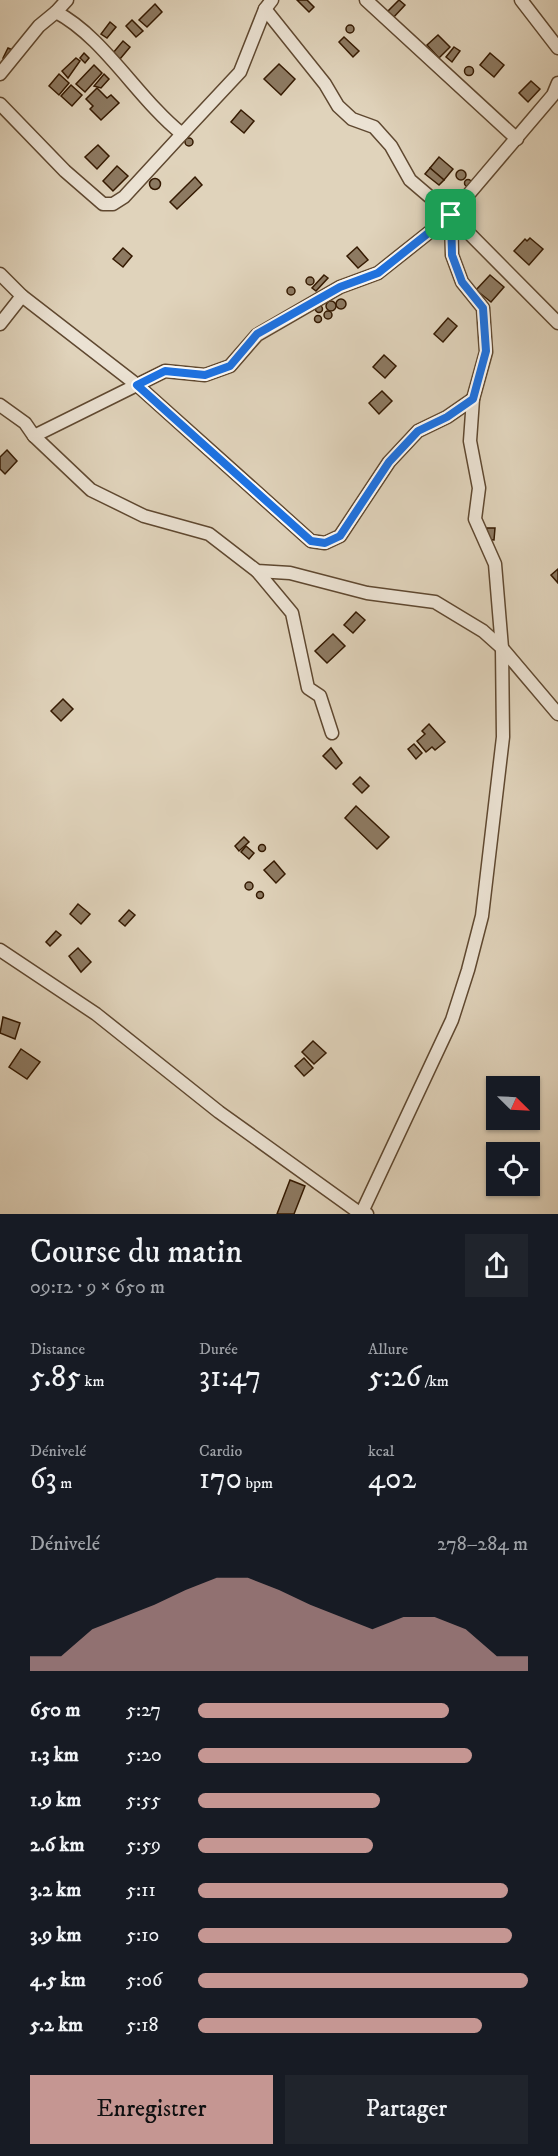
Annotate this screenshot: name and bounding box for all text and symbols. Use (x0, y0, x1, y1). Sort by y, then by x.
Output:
pin (425, 189, 476, 240)
icon: arrive (434, 198, 467, 231)
north arrow (486, 1076, 540, 1130)
map controls (486, 1076, 540, 1196)
button: locate (486, 1142, 540, 1196)
text: Course du matin (30, 1232, 243, 1273)
button: share (465, 1234, 528, 1297)
text: 09:12 · 9 × 650 m (30, 1275, 165, 1300)
text: Distance (30, 1339, 85, 1359)
text: Durée (199, 1339, 238, 1359)
text: Allure (368, 1339, 408, 1359)
text: 5.85 (30, 1359, 81, 1396)
text: 31:47 (199, 1359, 261, 1396)
text: 5:26 (368, 1359, 421, 1396)
text: km (81, 1371, 104, 1391)
text: /km (421, 1371, 449, 1391)
text: Dénivelé (30, 1441, 86, 1461)
text: Cardio (199, 1441, 242, 1461)
text: kcal (368, 1441, 394, 1461)
text: 63 (30, 1461, 57, 1498)
text: 170 (199, 1461, 242, 1498)
text: 402 (368, 1461, 416, 1498)
text: m (57, 1473, 72, 1493)
text: bpm (242, 1473, 273, 1493)
text: Dénivelé (30, 1532, 100, 1557)
text: 278–284 m (437, 1532, 528, 1557)
text: 650 m (30, 1698, 80, 1723)
text: 5:27 (126, 1698, 161, 1723)
text: 1.3 km (30, 1743, 79, 1768)
text: 5:20 (126, 1743, 162, 1768)
text: 1.9 km (30, 1788, 81, 1813)
text: 5:55 (126, 1788, 161, 1813)
text: 2.6 km (30, 1833, 85, 1858)
text: 5:59 (126, 1833, 161, 1858)
text: 3.2 km (30, 1878, 81, 1903)
text: 5:11 (126, 1878, 156, 1903)
text: 3.9 km (30, 1923, 81, 1948)
text: 5:10 (126, 1923, 159, 1948)
text: 4.5 km (30, 1968, 86, 1993)
text: 5:06 (126, 1968, 162, 1993)
text: 5.2 km (30, 2013, 83, 2038)
text: 5:18 (126, 2013, 159, 2038)
button: Enregistrer (30, 2075, 273, 2144)
button: Partager (285, 2075, 528, 2144)

